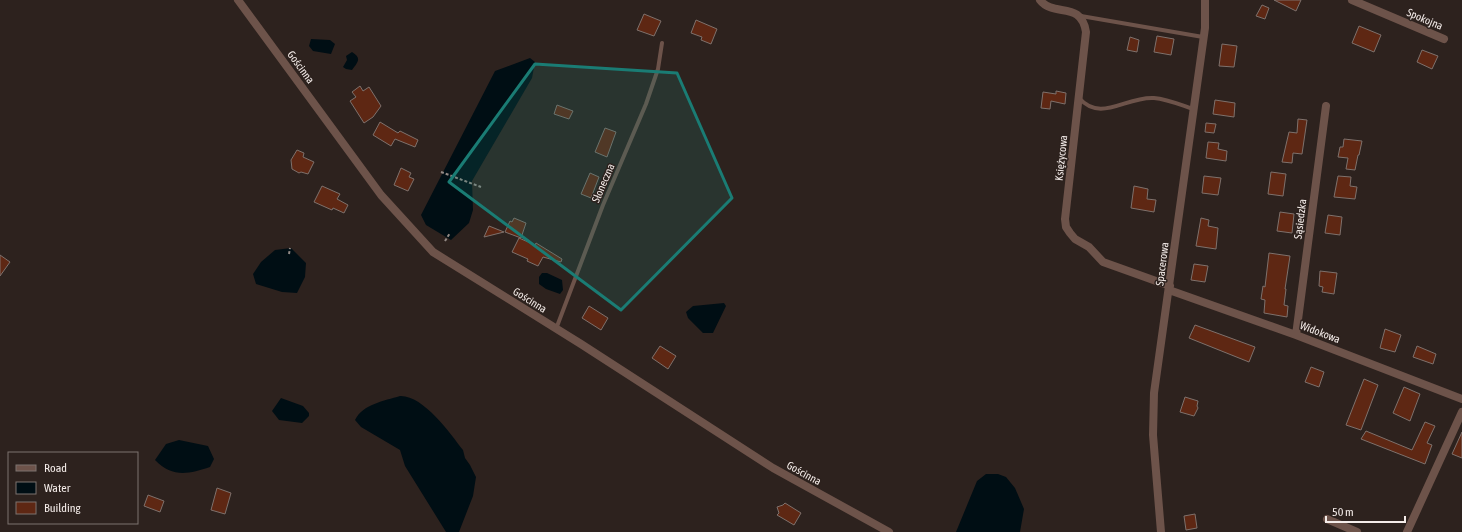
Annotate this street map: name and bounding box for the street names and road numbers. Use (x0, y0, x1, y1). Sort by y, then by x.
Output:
street label: Spokojna (1405, 6, 1445, 32)
street label: Gościnna (285, 48, 317, 86)
street label: Księżycowa (1053, 135, 1069, 181)
street label: Słoneczna (589, 162, 617, 204)
street label: Sąsiedzka (1292, 198, 1308, 240)
street label: Spacerowa (1153, 241, 1171, 287)
street label: Gościnna (511, 285, 549, 315)
street label: Widokowa (1298, 319, 1342, 345)
street label: Gościnna (785, 459, 823, 487)

